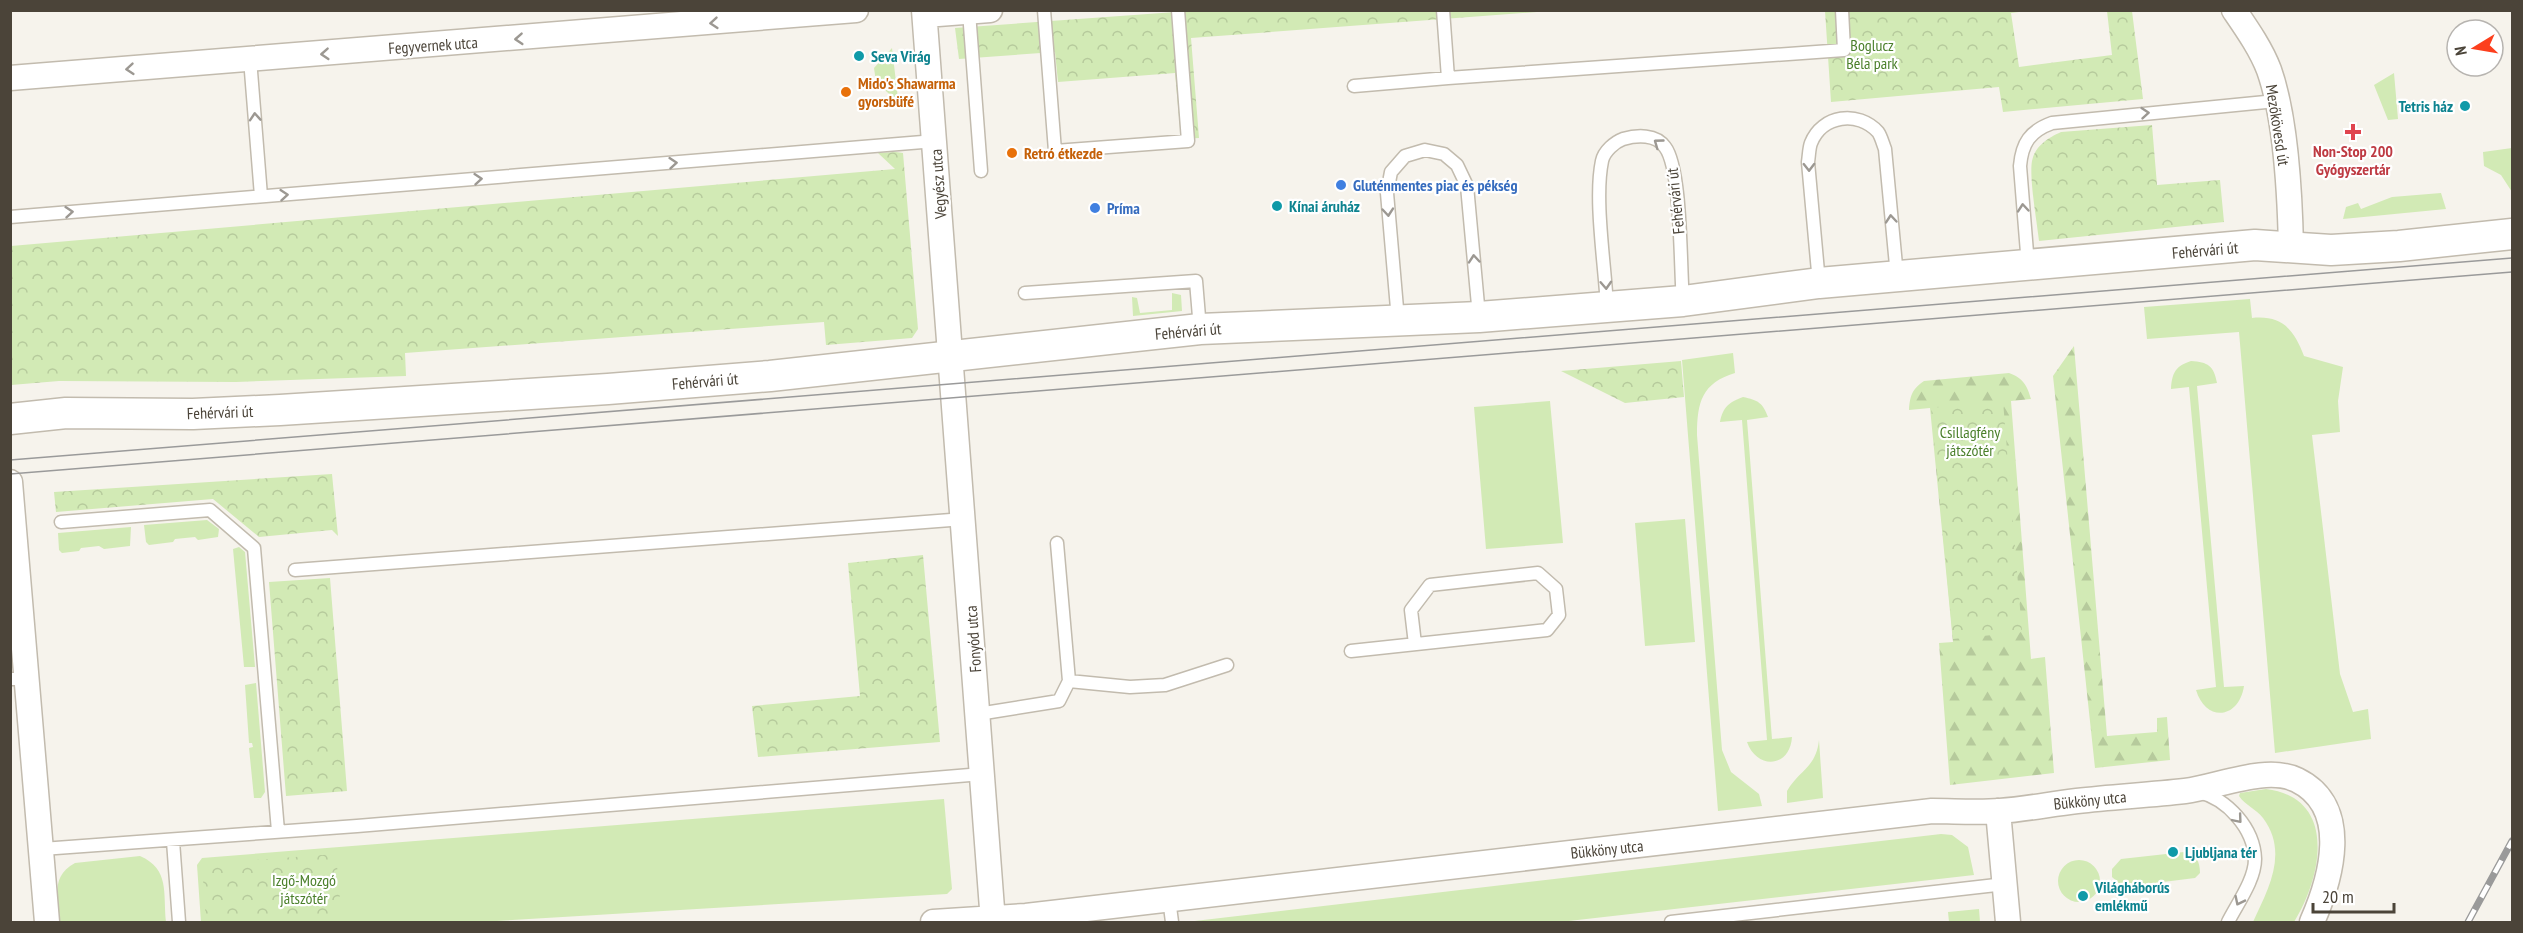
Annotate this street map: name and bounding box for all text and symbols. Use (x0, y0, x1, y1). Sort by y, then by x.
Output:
one-way arrow (709, 16, 718, 29)
north arrow (2445, 18, 2505, 78)
street label: Fegyvernek utca (388, 32, 478, 58)
one-way arrow (515, 32, 524, 45)
park label: Boglucz Béla park (1846, 35, 1899, 73)
text: N (2450, 45, 2471, 57)
place label: Seva Virág (871, 46, 931, 66)
one-way arrow (320, 47, 329, 60)
marker: Seva Virág (852, 49, 866, 63)
one-way arrow (126, 62, 135, 75)
place label: Mido's Shawarma gyorsbüfé (858, 73, 956, 111)
street label: Mezőkövesd út (2262, 83, 2294, 168)
marker: Mido's Shawarma gyorsbüfé (839, 85, 853, 99)
place label: Tetris ház (2399, 96, 2453, 116)
marker: Tetris ház (2458, 99, 2472, 113)
one-way arrow (2141, 107, 2150, 120)
one-way arrow (248, 113, 261, 122)
marker: Non-Stop 200 Gyógyszertár (2346, 125, 2360, 139)
one-way arrow (1654, 139, 1665, 150)
place label: Non-Stop 200 Gyógyszertár (2313, 141, 2393, 179)
place label: Retró étkezde (1024, 143, 1103, 163)
marker: Retró étkezde (1005, 146, 1019, 160)
street label: Vegyész utca (926, 148, 950, 221)
one-way arrow (668, 157, 677, 170)
one-way arrow (1803, 162, 1815, 171)
street label: Fehérvári út (1662, 166, 1688, 235)
one-way arrow (474, 173, 483, 186)
place label: Gluténmentes piac és pékség (1353, 175, 1518, 195)
marker: Gluténmentes piac és pékség (1334, 178, 1348, 192)
one-way arrow (280, 189, 289, 202)
place label: Kínai áruház (1289, 196, 1360, 216)
place label: Príma (1107, 198, 1140, 218)
marker: Kínai áruház (1270, 199, 1284, 213)
marker: Príma (1088, 201, 1102, 215)
one-way arrow (2017, 203, 2030, 212)
one-way arrow (64, 206, 73, 219)
one-way arrow (1382, 208, 1395, 217)
one-way arrow (1885, 214, 1898, 223)
street label: Fehérvári út (2171, 237, 2240, 263)
one-way arrow (1468, 255, 1481, 264)
one-way arrow (1600, 281, 1613, 290)
street label: Fehérvári út (1154, 318, 1223, 344)
street label: Fehérvári út (671, 368, 740, 394)
street label: Fehérvári út (186, 401, 254, 423)
park label: Csillagfény játszótér (1940, 422, 2000, 460)
street label: Fonyód utca (961, 605, 985, 673)
street label: Bükköny utca (2053, 786, 2127, 814)
one-way arrow (2230, 812, 2241, 823)
street label: Bükköny utca (1570, 835, 1644, 863)
place label: Ljubljana tér (2185, 842, 2257, 862)
marker: Ljubljana tér (2166, 845, 2180, 859)
park label: Izgő-Mozgó játszótér (272, 870, 336, 908)
scale bar (2313, 876, 2394, 914)
place label: Világháborús emlékmű (2094, 877, 2170, 915)
text: 20 m (2322, 885, 2354, 908)
marker: Világháborús emlékmű (2076, 889, 2090, 903)
one-way arrow (2235, 894, 2246, 905)

